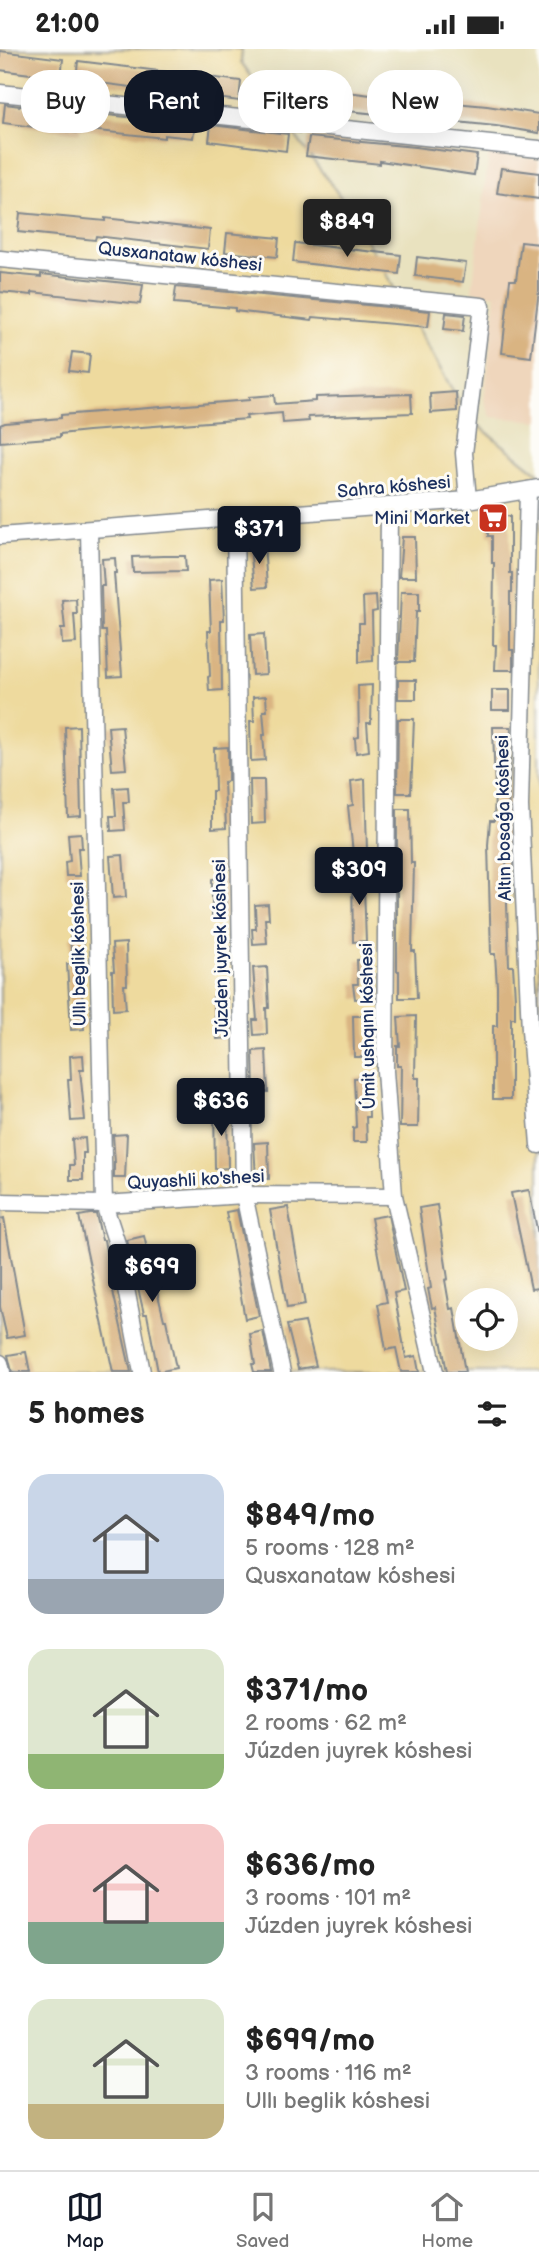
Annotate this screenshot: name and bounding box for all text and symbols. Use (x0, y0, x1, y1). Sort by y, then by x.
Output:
text: 21:00 (35, 9, 100, 40)
chip: Buy (21, 70, 110, 133)
chip: Rent (124, 70, 224, 133)
chip: Filters (238, 70, 353, 133)
chip: New (367, 70, 463, 133)
pin: $849 (306, 199, 388, 259)
text: $849 (319, 208, 375, 236)
street label: Qusxanataw kóshesi (97, 238, 263, 276)
street label: Sahra kóshesi (336, 472, 452, 502)
supermarket icon: Mini Market (476, 501, 510, 535)
pin: $371 (218, 507, 300, 566)
place label: Mini Market (374, 508, 470, 529)
text: $371 (234, 515, 284, 543)
street label: Altın bosaǵa kóshesi (492, 735, 516, 901)
pin: $309 (318, 847, 400, 907)
text: $309 (331, 856, 387, 884)
street label: Júzden juyrek kóshesi (209, 859, 233, 1037)
street label: Ullı beglik kóshesi (67, 881, 91, 1027)
street label: Úmit ushqını kóshesi (354, 943, 380, 1109)
pin: $636 (180, 1079, 262, 1138)
text: $636 (193, 1087, 249, 1115)
street label: Quyashli ko'shesi (127, 1166, 265, 1194)
pin: $699 (111, 1245, 193, 1304)
text: $699 (124, 1253, 180, 1281)
map controls (455, 1288, 518, 1351)
button: locate (455, 1288, 518, 1351)
icon: filters (473, 1395, 511, 1433)
text: 5 homes (28, 1396, 145, 1432)
text: $849/mo (245, 1498, 375, 1534)
icon: home (84, 1502, 168, 1586)
text: 5 rooms · 128 m² (245, 1534, 415, 1562)
text: Qusxanataw kóshesi (245, 1562, 456, 1590)
text: $371/mo (245, 1673, 368, 1709)
icon: home (84, 1677, 168, 1761)
text: 2 rooms · 62 m² (245, 1709, 407, 1737)
text: Júzden juyrek kóshesi (245, 1737, 472, 1765)
text: $636/mo (245, 1848, 375, 1884)
icon: home (84, 1852, 168, 1936)
text: 3 rooms · 101 m² (245, 1884, 411, 1912)
text: Júzden juyrek kóshesi (245, 1912, 472, 1940)
text: $699/mo (245, 2023, 375, 2059)
icon: home (84, 2027, 168, 2111)
text: 3 rooms · 116 m² (245, 2059, 412, 2087)
text: Ullı beglik kóshesi (245, 2087, 430, 2115)
tab: Map (66, 2188, 104, 2253)
tab: Saved (236, 2188, 289, 2253)
tab: Home (421, 2188, 473, 2253)

